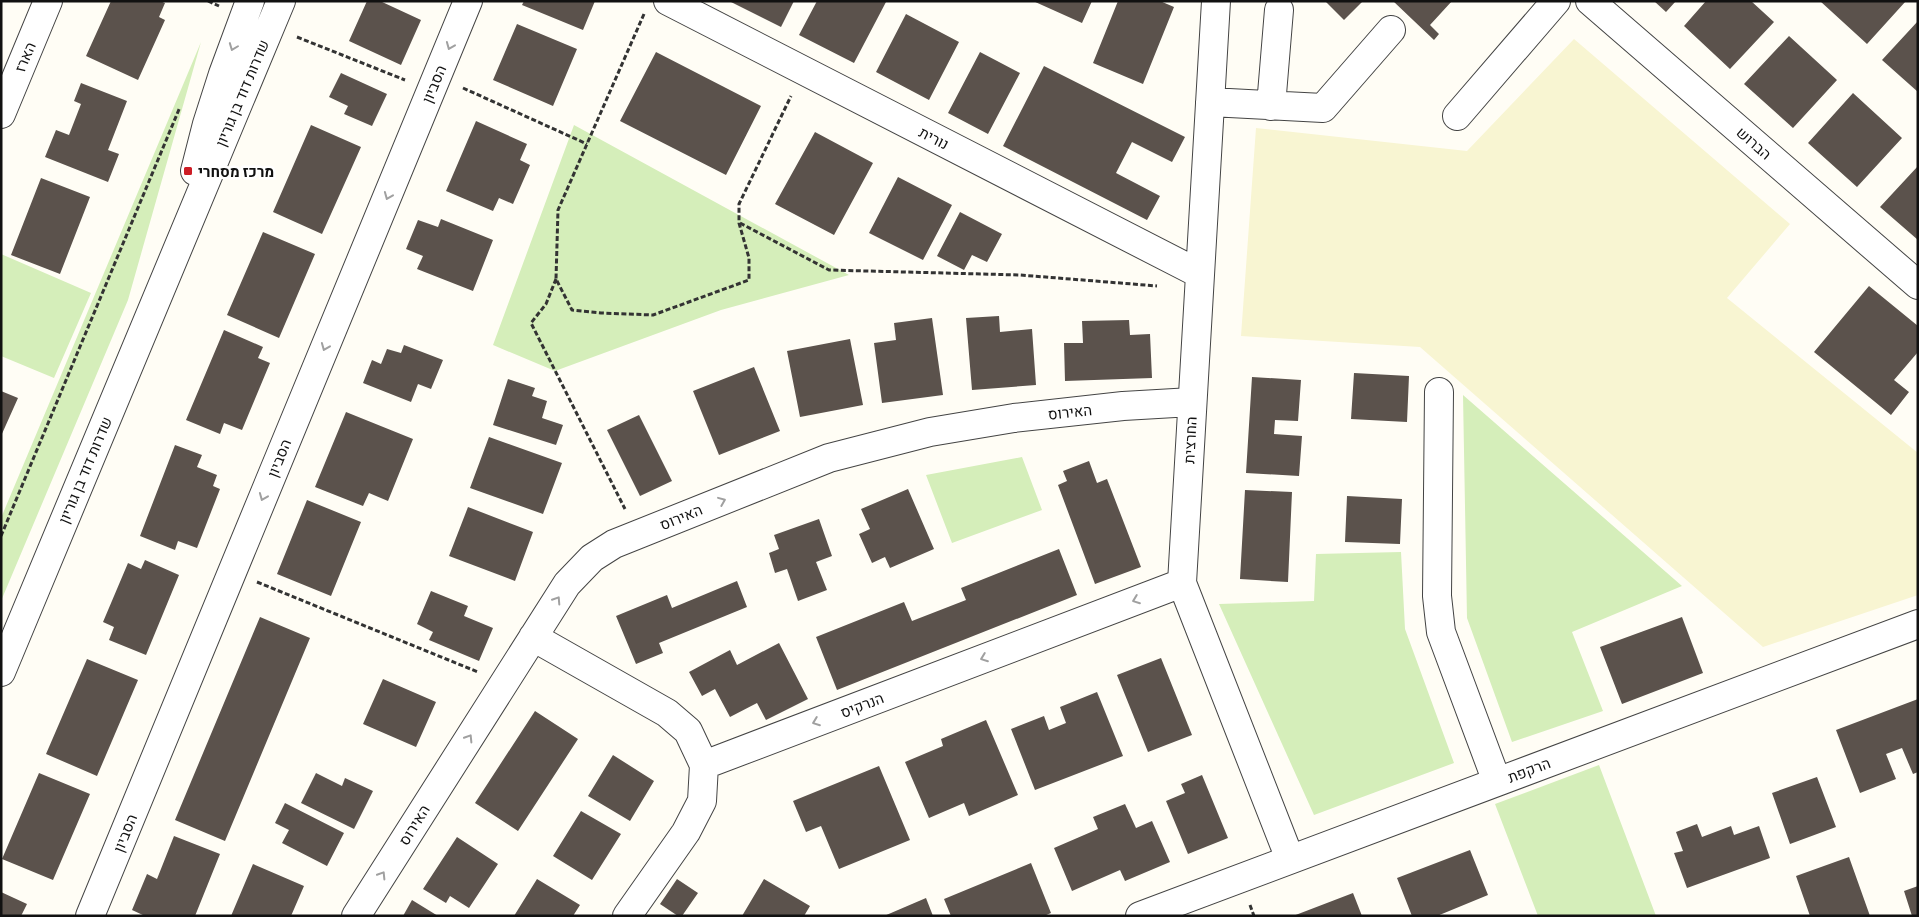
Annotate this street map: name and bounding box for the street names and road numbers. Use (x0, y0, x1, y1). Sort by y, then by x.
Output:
street label: שדרות דוד בן גוריון (210, 36, 274, 150)
street label: הארז (9, 39, 41, 75)
street label: הסביון (417, 62, 451, 106)
street label: נורית (915, 122, 953, 154)
street label: הברוש (1732, 122, 1776, 164)
street label: האירוס (1047, 399, 1093, 425)
street label: שדרות דוד בן גוריון (53, 413, 117, 527)
street label: החרצית (1178, 416, 1202, 464)
street label: הסביון (262, 436, 296, 480)
street label: האירוס (657, 499, 705, 535)
street label: הנרקיס (837, 687, 887, 723)
street label: הרקפת (1505, 752, 1553, 788)
street label: האירוס (393, 801, 435, 849)
street label: הסביון (108, 811, 142, 855)

